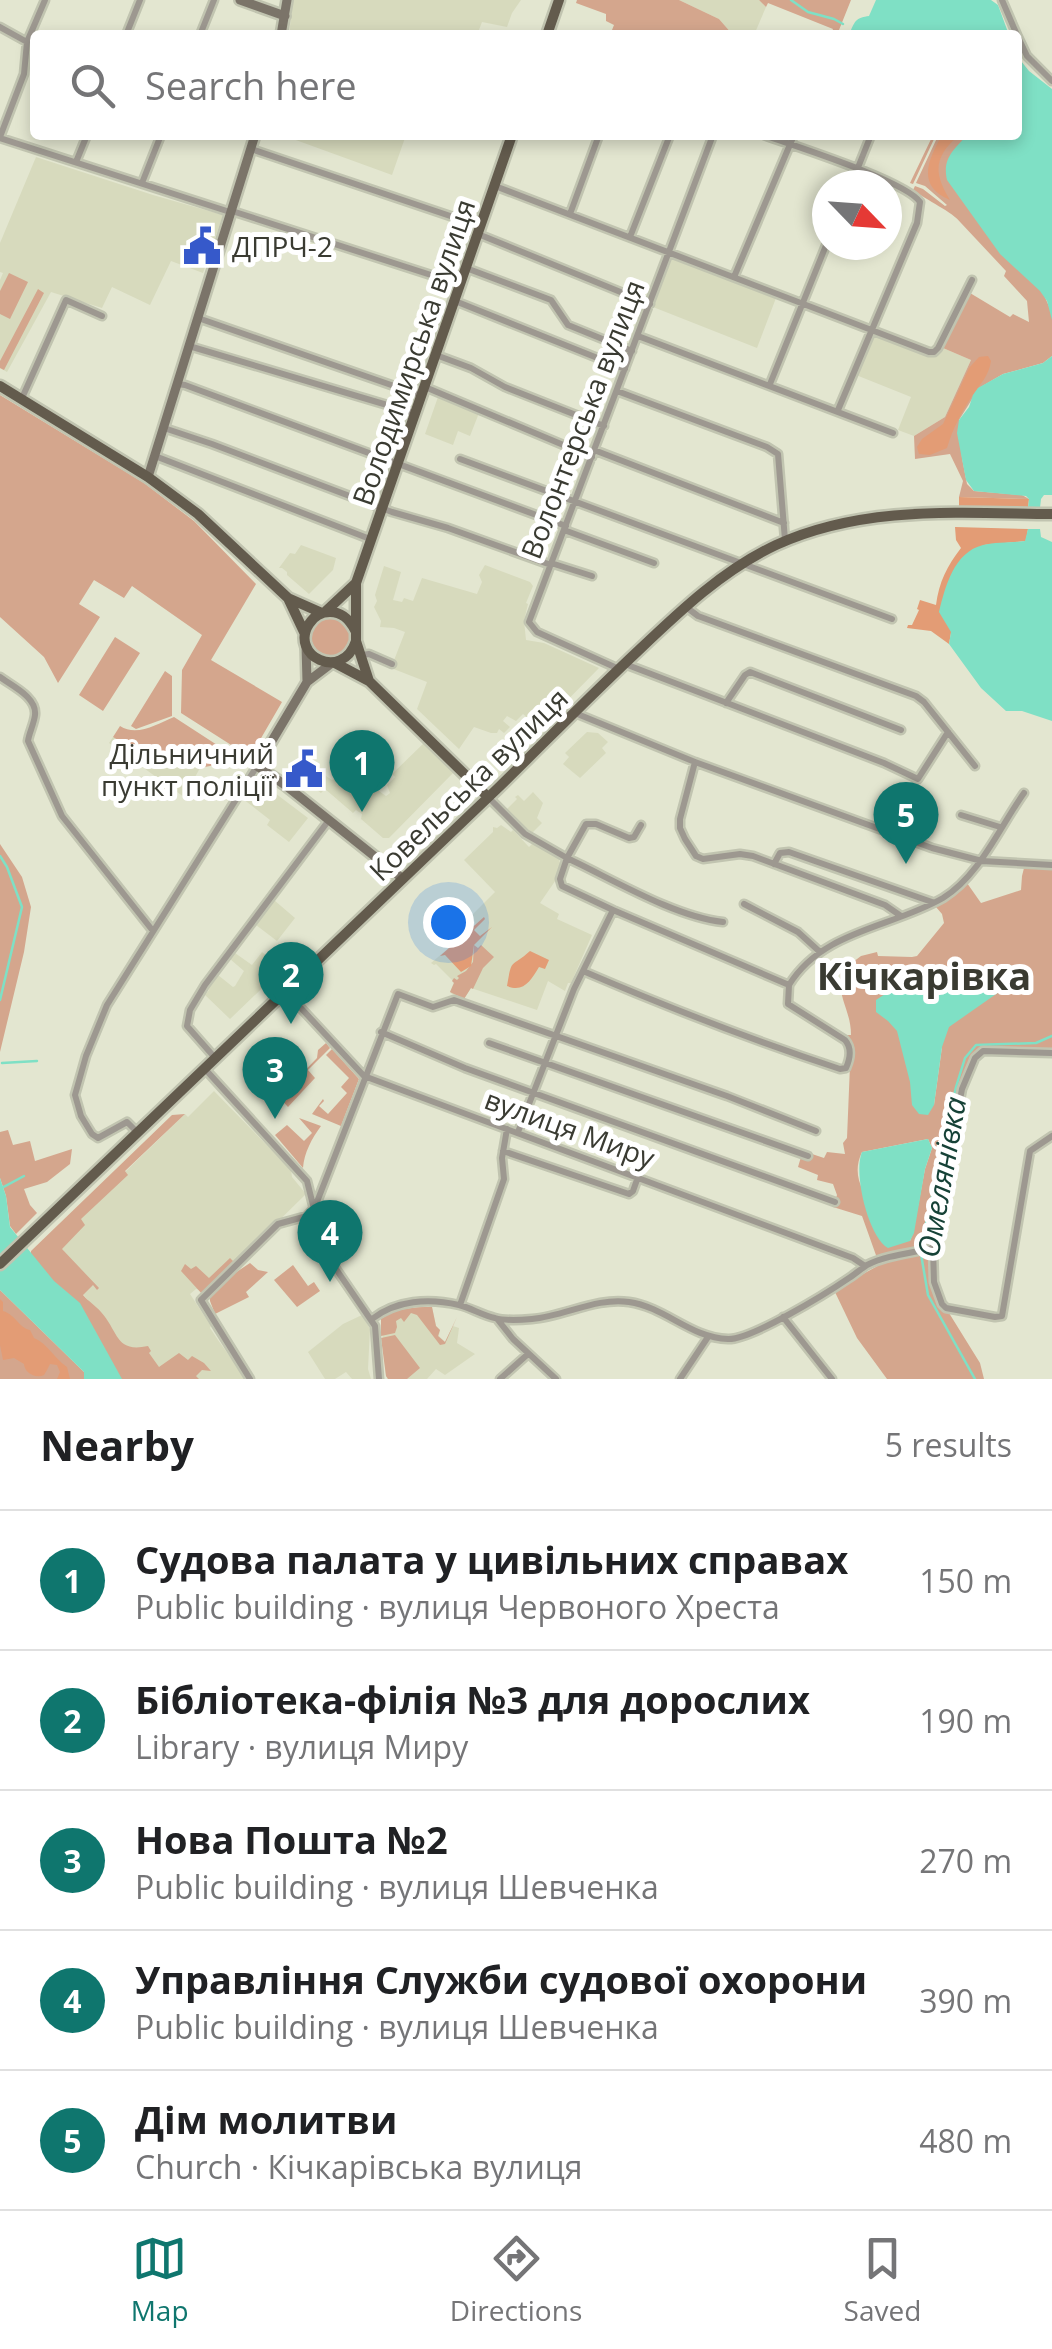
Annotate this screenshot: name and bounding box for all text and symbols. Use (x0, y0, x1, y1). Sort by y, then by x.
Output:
search box (30, 30, 1022, 140)
icon: search (65, 58, 120, 113)
text: Search here (145, 59, 357, 111)
north arrow (812, 170, 902, 260)
street label: Володимирська вулиця (343, 194, 483, 510)
public building icon: ДПРЧ-2 (181, 225, 223, 267)
place label: ДПРЧ-2 (232, 227, 333, 265)
street label: Волонтерська вулиця (511, 274, 653, 564)
street label: Ковельська вулиця (360, 679, 576, 889)
pin: 1 (330, 730, 394, 812)
place label: Дільничний пункт поліції (101, 734, 275, 804)
public building icon: Дільничний пункт поліції (283, 748, 325, 790)
pin: 5 (874, 782, 938, 864)
your location (423, 897, 474, 948)
pin: 2 (258, 942, 324, 1024)
district label: Кічкарівка (817, 949, 1031, 1001)
pin: 3 (242, 1036, 308, 1119)
street label: вулиця Миру (480, 1080, 661, 1177)
water label: Омелянівка (907, 1094, 975, 1260)
pin: 4 (298, 1200, 362, 1282)
text: Nearby (40, 1416, 194, 1473)
text: 5 results (885, 1423, 1012, 1466)
text: Судова палата у цивільних справах (135, 1533, 848, 1585)
text: 1 (63, 1559, 82, 1602)
text: 150 m (919, 1559, 1012, 1602)
text: Public building · вулиця Червоного Хреста (135, 1585, 780, 1628)
text: Бібліотека-філія №3 для дорослих (135, 1673, 810, 1725)
text: 2 (63, 1699, 82, 1742)
text: 190 m (919, 1699, 1012, 1742)
text: Library · вулиця Миру (135, 1725, 468, 1768)
text: Нова Пошта №2 (135, 1813, 448, 1865)
text: 3 (63, 1839, 82, 1882)
text: 270 m (919, 1839, 1012, 1882)
text: Public building · вулиця Шевченка (135, 1865, 659, 1908)
text: Управління Служби судової охорони (135, 1953, 867, 2005)
text: 4 (63, 1979, 82, 2022)
text: 390 m (919, 1979, 1012, 2022)
text: Public building · вулиця Шевченка (135, 2005, 659, 2048)
text: Дім молитви (135, 2093, 397, 2145)
text: 5 (63, 2119, 82, 2162)
text: 480 m (919, 2119, 1012, 2162)
text: Church · Кічкарівська вулиця (135, 2145, 582, 2188)
tab: Map (131, 2231, 189, 2329)
tab: Directions (450, 2231, 582, 2329)
tab: Saved (844, 2231, 921, 2329)

